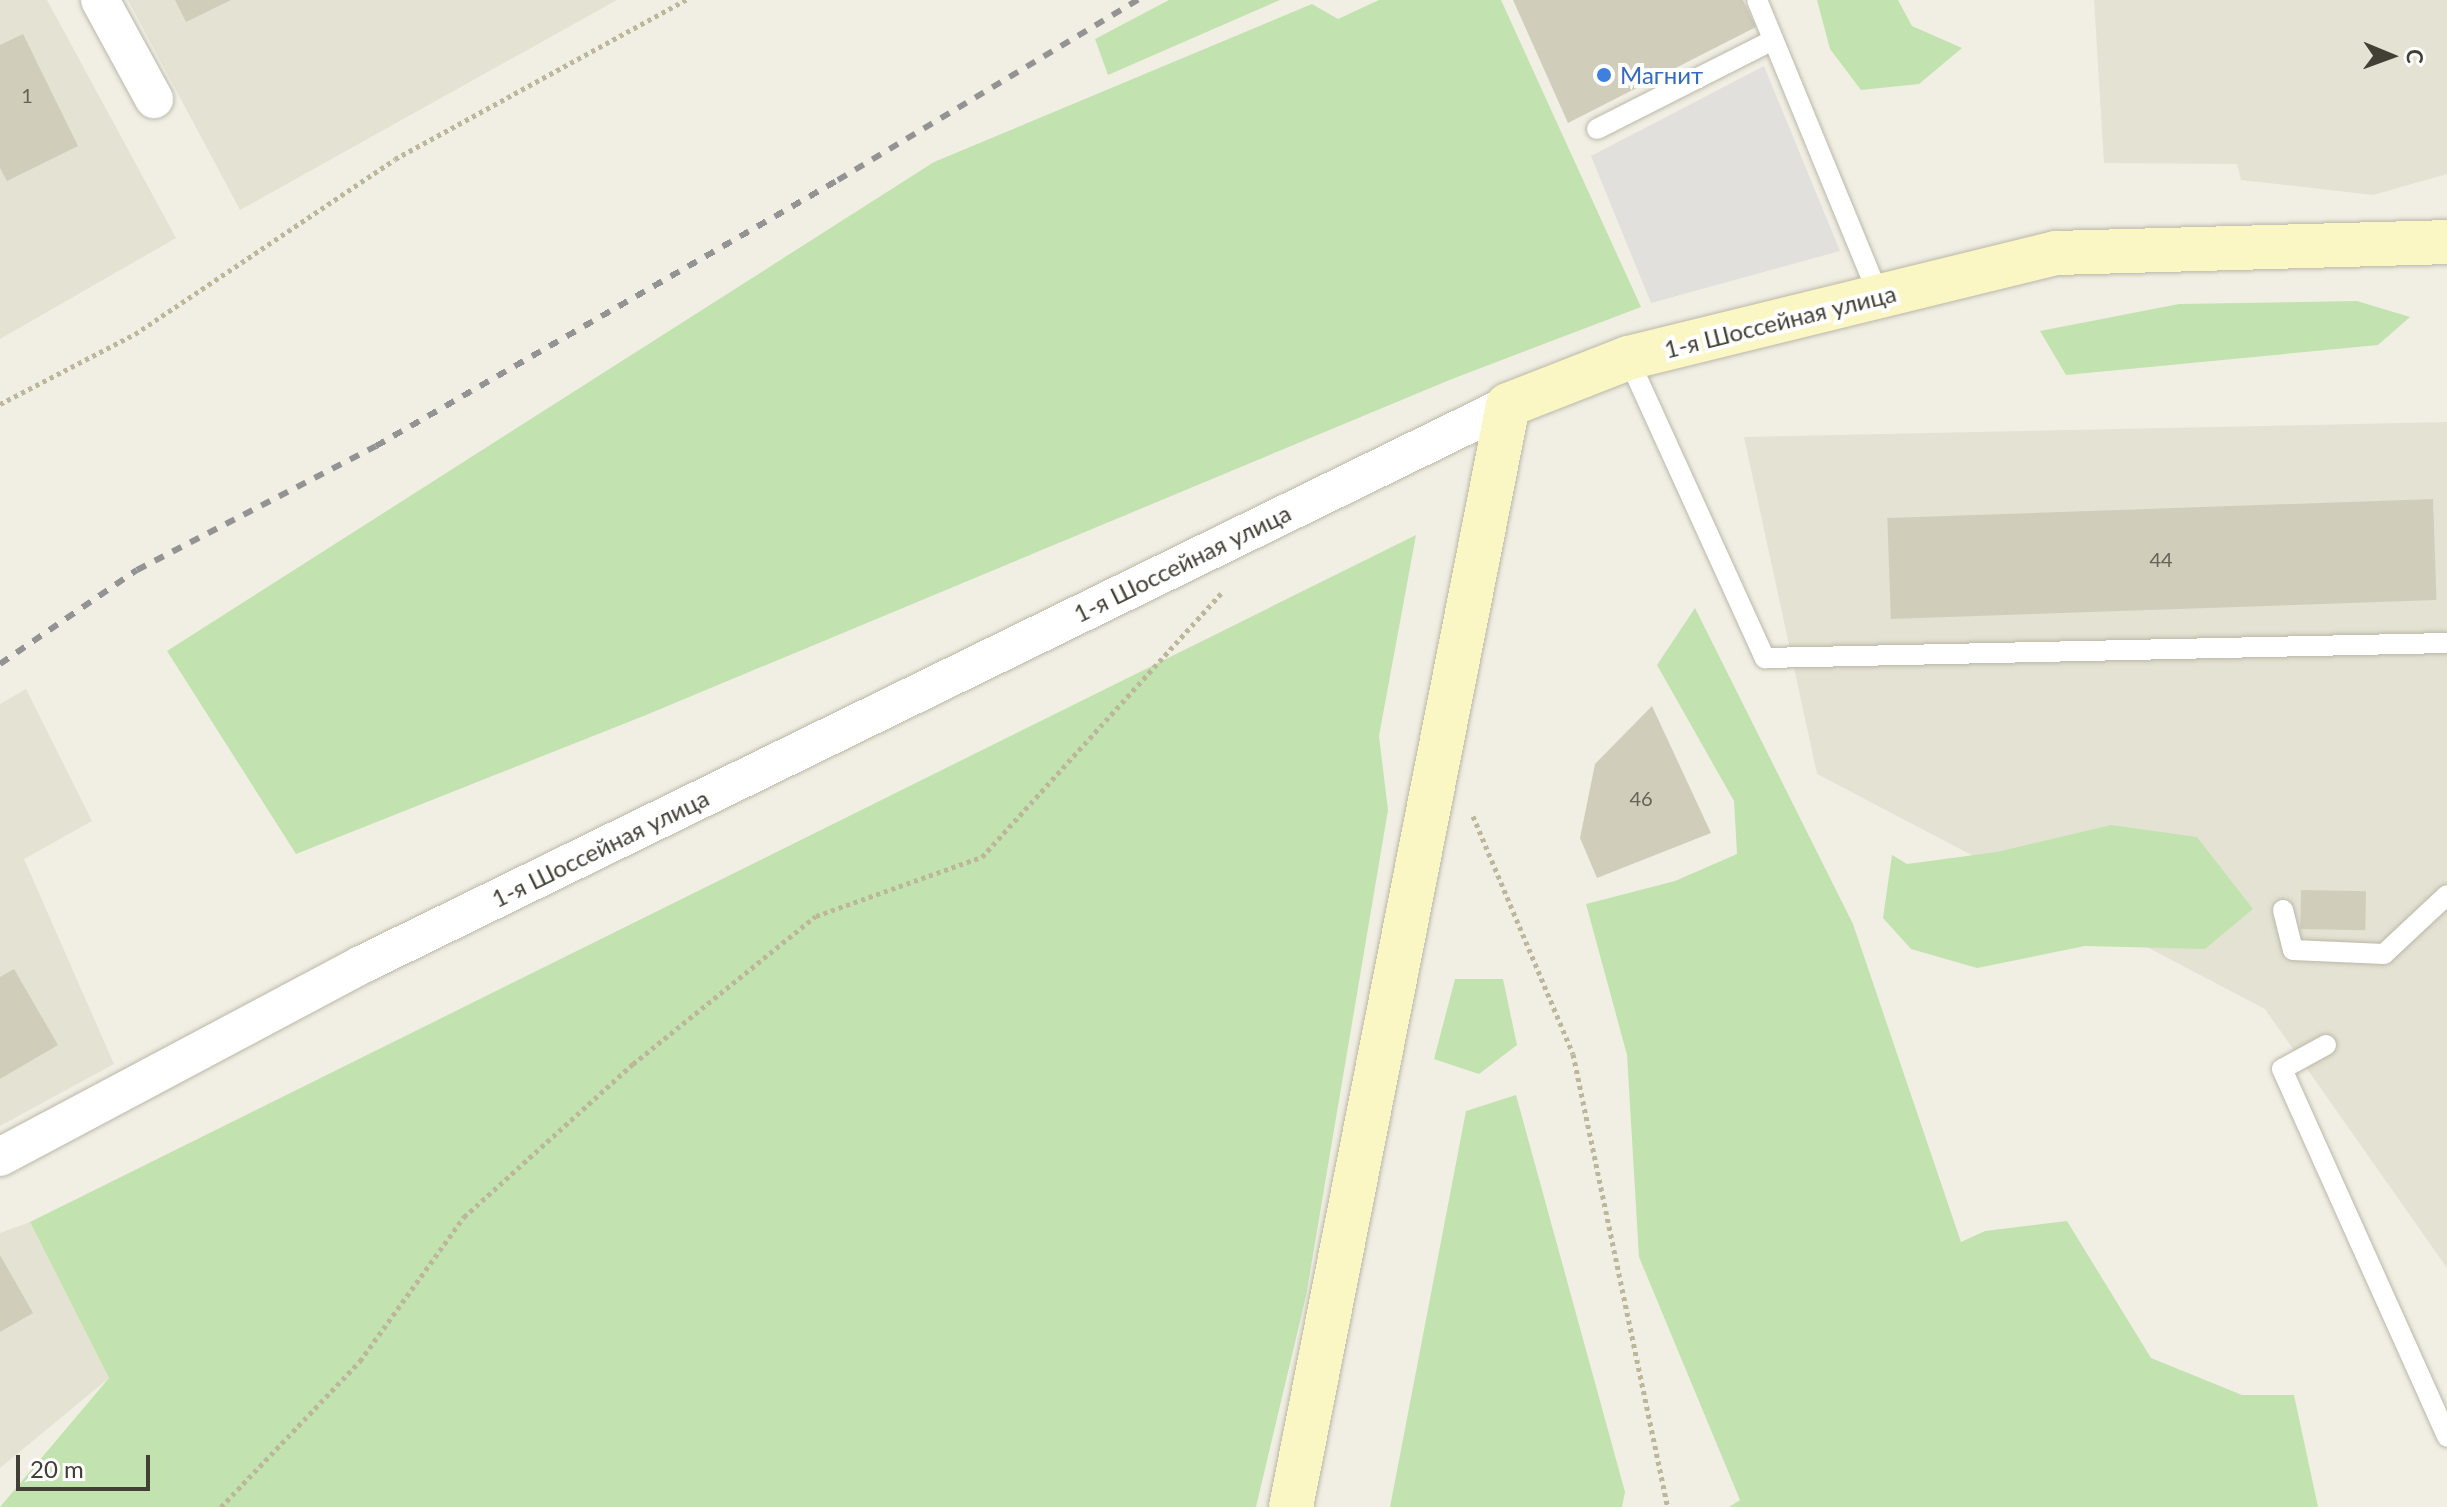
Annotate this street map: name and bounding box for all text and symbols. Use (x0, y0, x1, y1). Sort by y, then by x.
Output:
north arrow (2351, 16, 2431, 96)
text: С (2402, 49, 2429, 64)
place label: Магнит (1620, 61, 1703, 89)
marker: Магнит (1595, 66, 1613, 84)
house number: 1 (21, 83, 33, 107)
street label: 1-я Шоссейная улица (1661, 278, 1899, 364)
street label: 1-я Шоссейная улица (1069, 498, 1295, 628)
house number: 44 (2149, 547, 2173, 571)
street label: 1-я Шоссейная улица (487, 783, 713, 913)
house number: 46 (1629, 786, 1653, 810)
scale bar (20, 1439, 154, 1489)
text: 20 m (30, 1454, 84, 1483)

